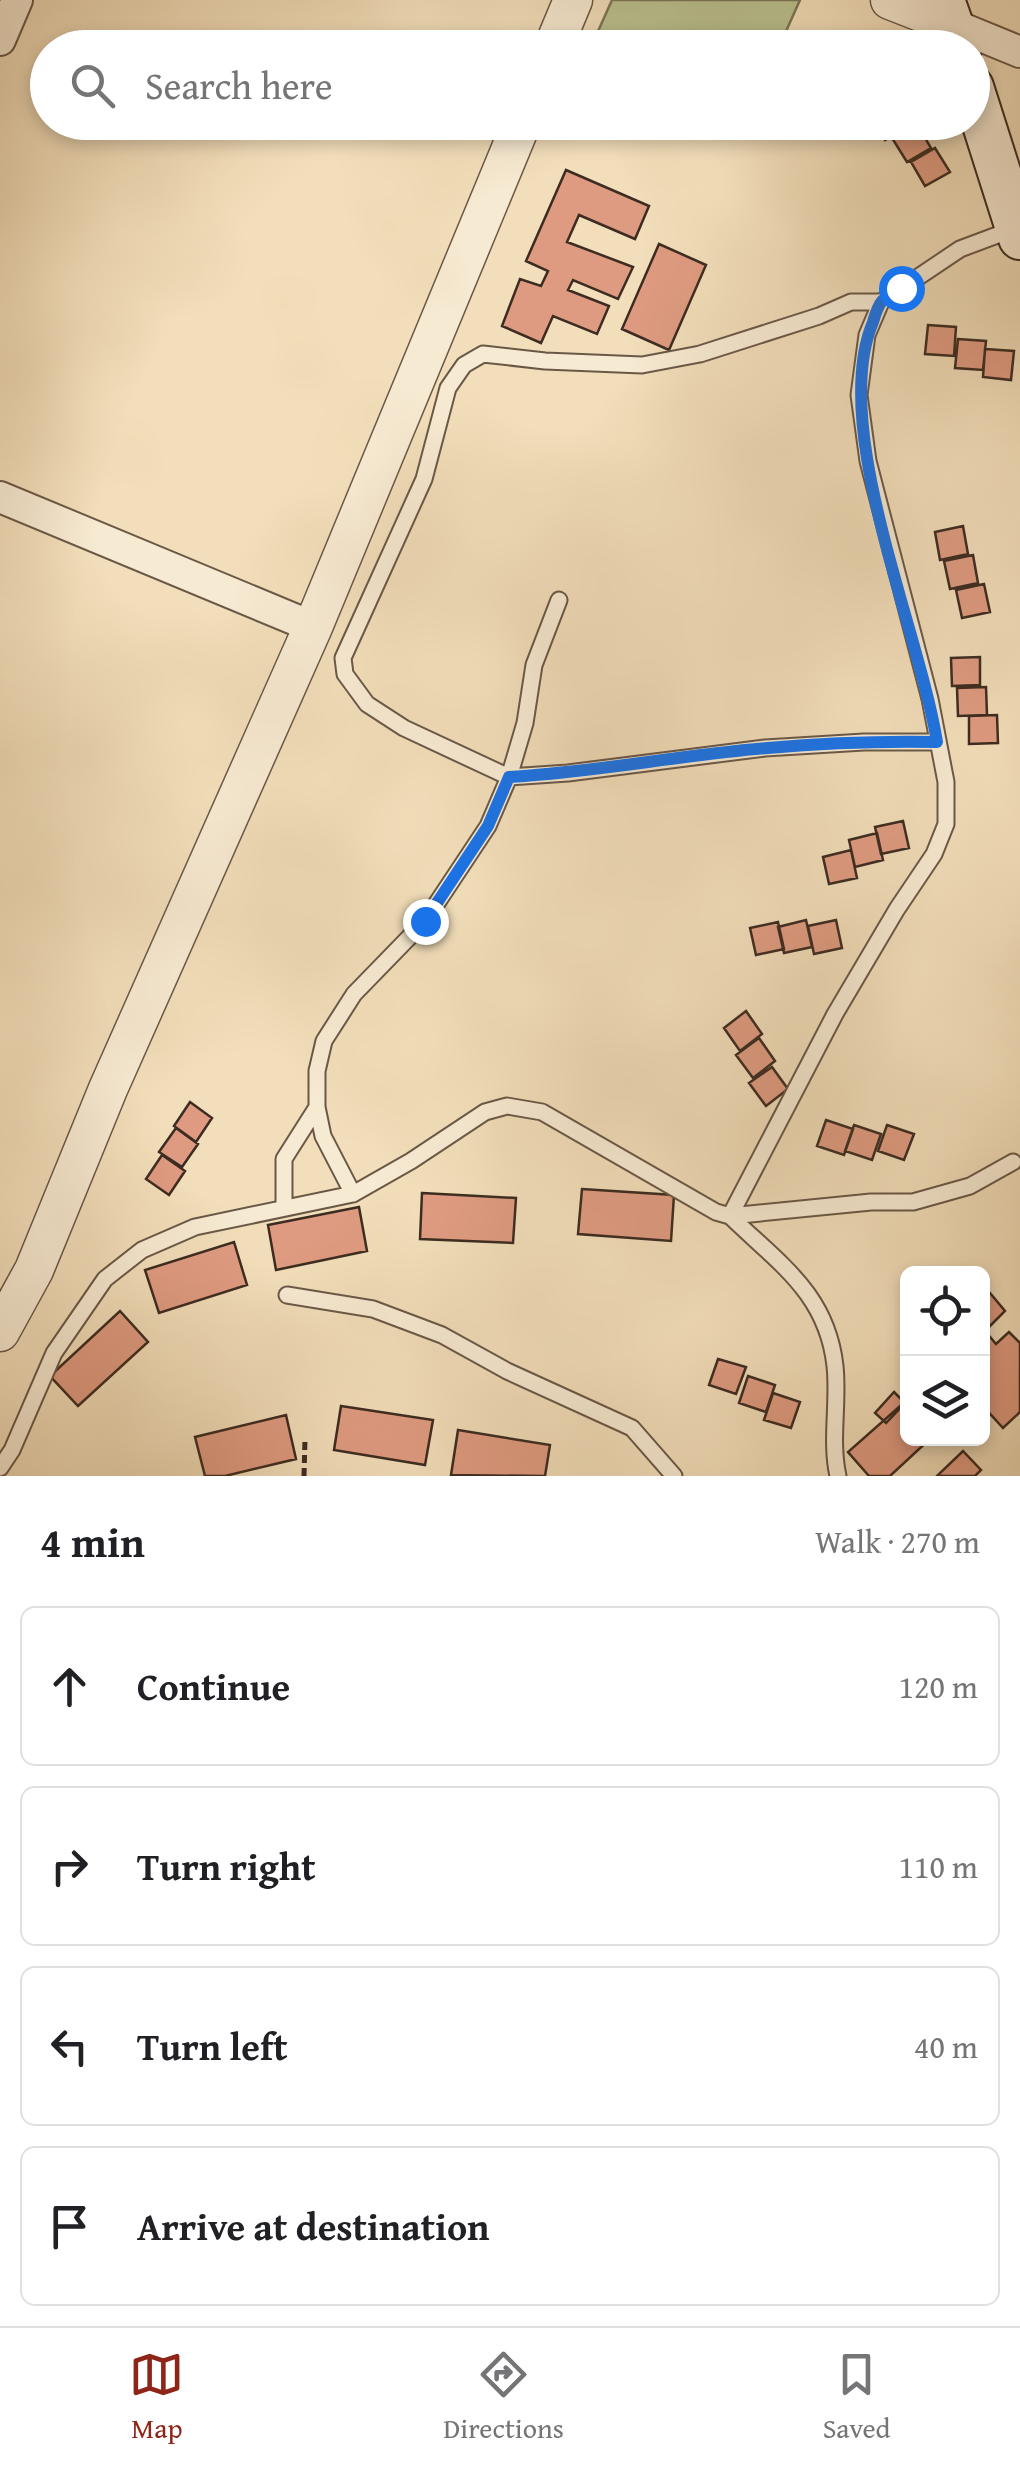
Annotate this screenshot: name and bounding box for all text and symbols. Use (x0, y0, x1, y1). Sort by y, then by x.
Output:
search box (30, 30, 990, 140)
text: Search here (145, 57, 333, 113)
icon: search (65, 58, 120, 113)
route start (879, 266, 925, 312)
route end (403, 899, 449, 945)
map controls (900, 1266, 990, 1446)
button: locate (900, 1266, 990, 1356)
button: layers (900, 1356, 990, 1446)
text: 4 min (40, 1511, 145, 1572)
text: Walk · 270 m (815, 1518, 980, 1565)
text: Continue (137, 1658, 290, 1714)
icon: ahead (42, 1659, 97, 1714)
text: 120 m (899, 1663, 978, 1710)
text: Turn right (137, 1838, 316, 1894)
icon: right (42, 1839, 97, 1894)
text: 110 m (899, 1843, 978, 1890)
text: Turn left (137, 2018, 288, 2074)
icon: left (42, 2019, 97, 2074)
text: 40 m (914, 2023, 978, 2070)
text: Arrive at destination (137, 2198, 490, 2254)
icon: arrive (42, 2199, 97, 2254)
tab: Map (129, 2347, 184, 2448)
tab: Directions (443, 2347, 564, 2448)
tab: Saved (823, 2347, 891, 2448)

